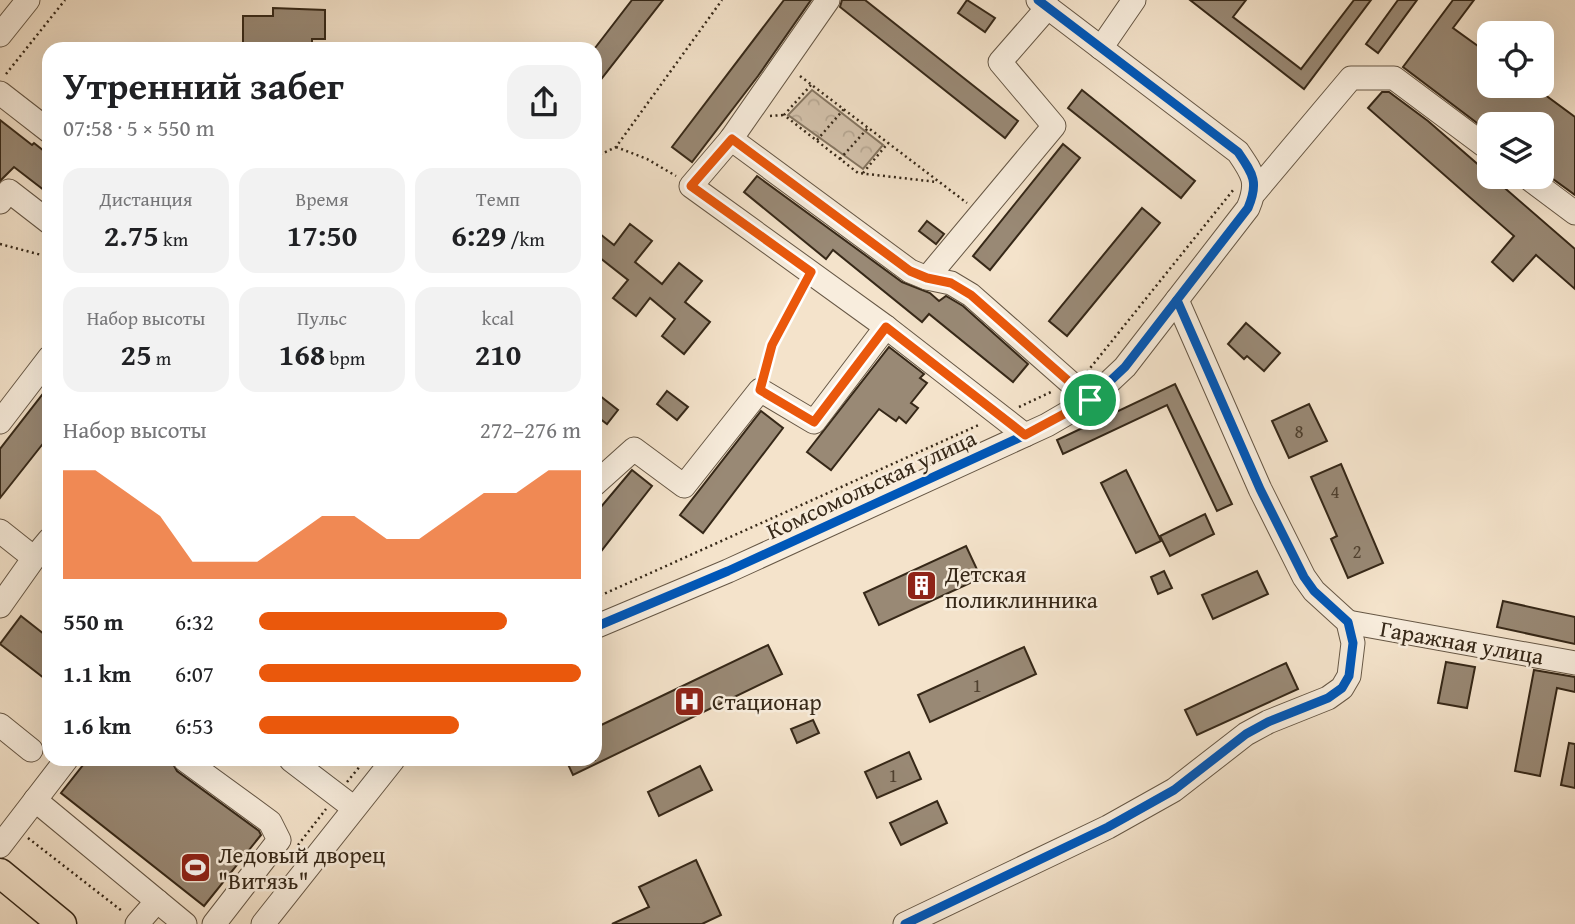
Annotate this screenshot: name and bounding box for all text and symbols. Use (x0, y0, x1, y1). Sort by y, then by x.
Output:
map controls (1477, 21, 1554, 189)
button: locate (1477, 21, 1554, 98)
text: Утренний забег (63, 57, 344, 113)
button: share (507, 65, 581, 139)
text: 07:58 · 5 × 550 m (63, 111, 215, 144)
button: layers (1477, 112, 1554, 189)
text: Дистанция (100, 185, 192, 213)
text: Время (295, 185, 349, 213)
text: Темп (476, 185, 520, 213)
text: 2.75 (104, 213, 159, 257)
text: 17:50 (287, 213, 357, 257)
text: 6:29 (451, 213, 506, 257)
text: km (159, 225, 188, 253)
text: /km (506, 225, 545, 253)
text: Набор высоты (87, 304, 205, 332)
text: Пульс (297, 304, 347, 332)
text: kcal (482, 304, 514, 332)
text: 25 (121, 332, 152, 376)
text: 168 (279, 332, 325, 376)
text: 210 (475, 332, 521, 376)
text: m (152, 344, 171, 372)
text: bpm (325, 344, 365, 372)
pin (1060, 370, 1120, 430)
icon: arrive (1071, 381, 1109, 419)
text: Набор высоты (63, 413, 207, 446)
text: 272–276 m (480, 413, 581, 446)
house number: 8 (1294, 417, 1304, 445)
street label: Комсомольская улица (761, 421, 981, 547)
house number: 4 (1330, 477, 1340, 505)
house number: 2 (1352, 537, 1362, 565)
place label: Детская поликлинника (944, 557, 1098, 616)
building icon: Детская поликлинника (905, 569, 939, 603)
text: 550 m (63, 605, 124, 638)
text: 6:32 (175, 605, 214, 638)
street label: Гаражная улица (1378, 611, 1546, 673)
text: 1.1 km (63, 657, 131, 690)
text: 6:07 (175, 657, 214, 690)
house number: 1 (972, 671, 982, 699)
hospital icon: Стационар (672, 684, 706, 718)
place label: Стационар (712, 685, 822, 718)
text: 1.6 km (63, 709, 131, 742)
text: 6:53 (175, 709, 214, 742)
house number: 1 (888, 761, 898, 789)
place label: Ледовый дворец "Витязь" (218, 838, 385, 897)
sports icon: Ледовый дворец "Витязь" (178, 850, 212, 884)

